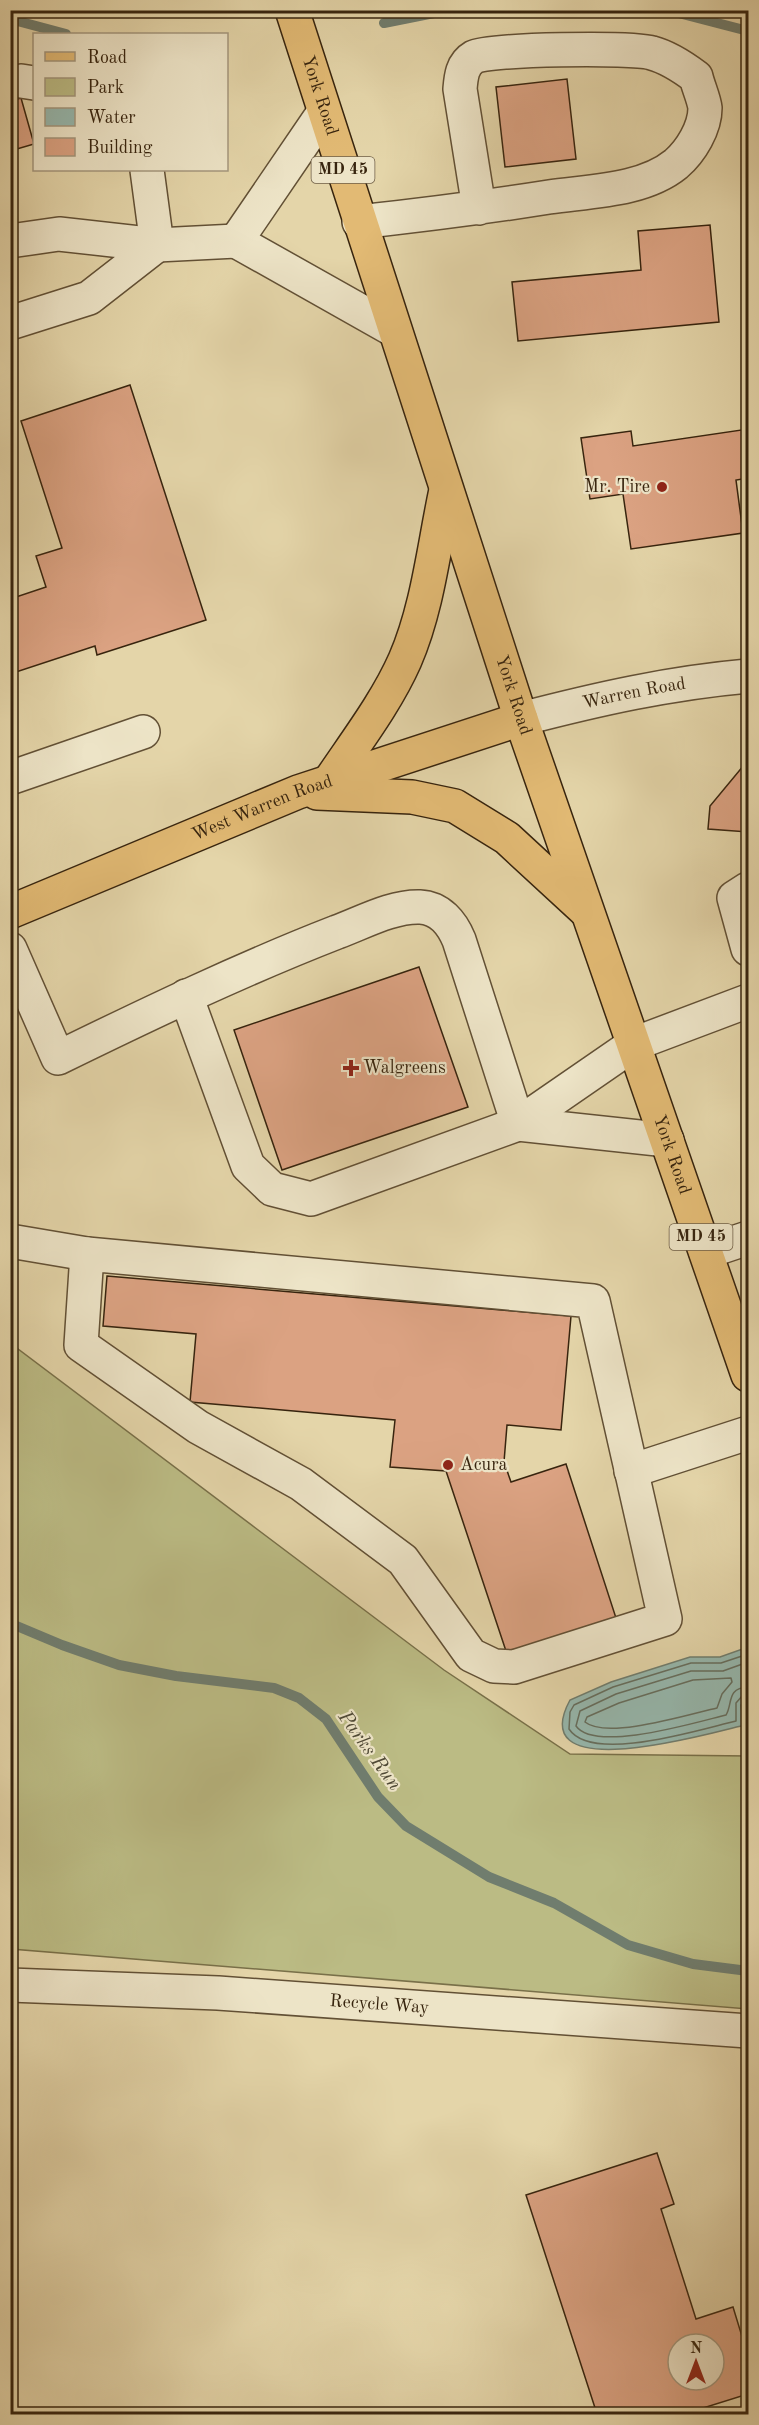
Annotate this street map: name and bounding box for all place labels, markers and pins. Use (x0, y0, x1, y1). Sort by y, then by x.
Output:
place label: Mr. Tire (584, 478, 650, 496)
marker: Mr. Tire (655, 480, 669, 494)
place label: Walgreens (363, 1059, 446, 1077)
marker: Walgreens (344, 1061, 358, 1075)
place label: Acura (460, 1456, 508, 1474)
marker: Acura (441, 1458, 455, 1472)

